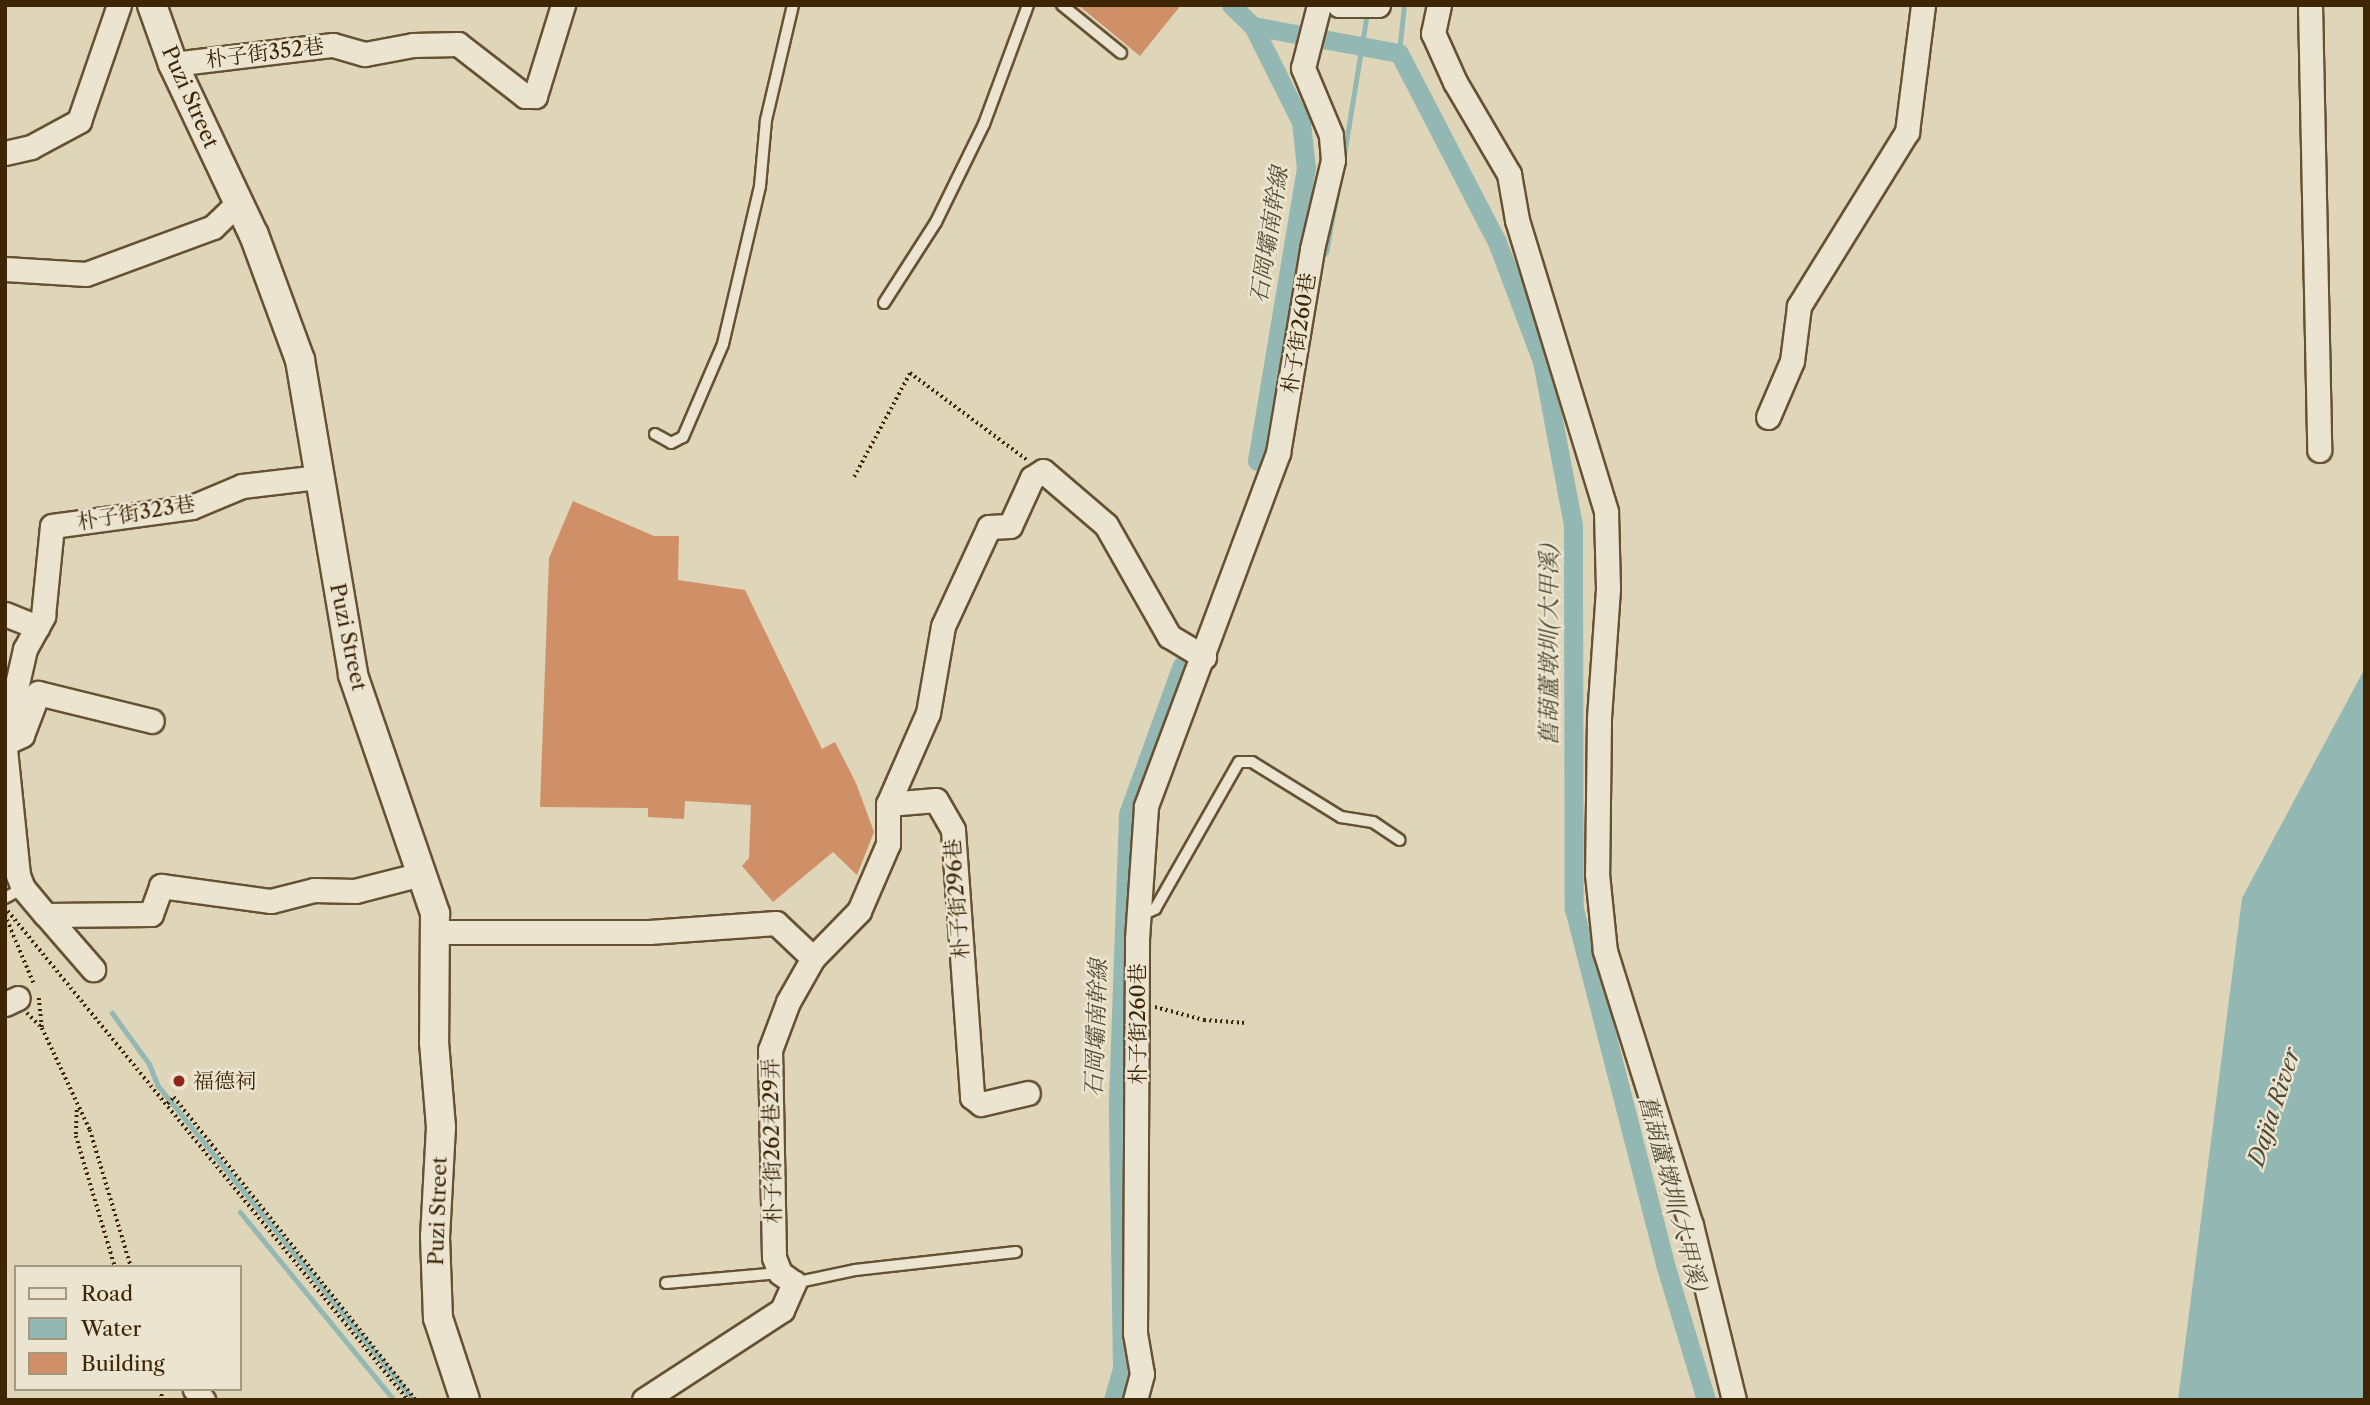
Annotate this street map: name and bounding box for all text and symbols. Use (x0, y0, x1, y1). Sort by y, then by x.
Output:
street label: 朴子街352巷 (204, 33, 326, 73)
street label: Puzi Street (156, 42, 224, 152)
water label: 石岡壩南幹線 (1245, 165, 1293, 305)
street label: 朴子街260巷 (1277, 271, 1321, 395)
street label: 朴子街323巷 (75, 491, 197, 535)
water label: 舊葫蘆墩圳(大甲溪) (1535, 542, 1563, 746)
street label: Puzi Street (324, 581, 372, 693)
street label: 朴子街296巷 (940, 838, 974, 960)
water label: 石岡壩南幹線 (1080, 959, 1112, 1097)
street label: 朴子街260巷 (1125, 963, 1151, 1085)
water label: Dajia River (2242, 1044, 2306, 1170)
street label: 朴子街262巷29弄 (758, 1058, 786, 1224)
place label: 福德祠 (193, 1068, 256, 1094)
marker: 福德祠 (171, 1073, 187, 1089)
water label: 舊葫蘆墩圳(大甲溪) (1633, 1092, 1713, 1296)
street label: Puzi Street (424, 1156, 452, 1266)
legend (14, 1265, 242, 1391)
text: Road (81, 1281, 133, 1306)
text: Water (81, 1316, 141, 1341)
text: Building (81, 1351, 165, 1376)

